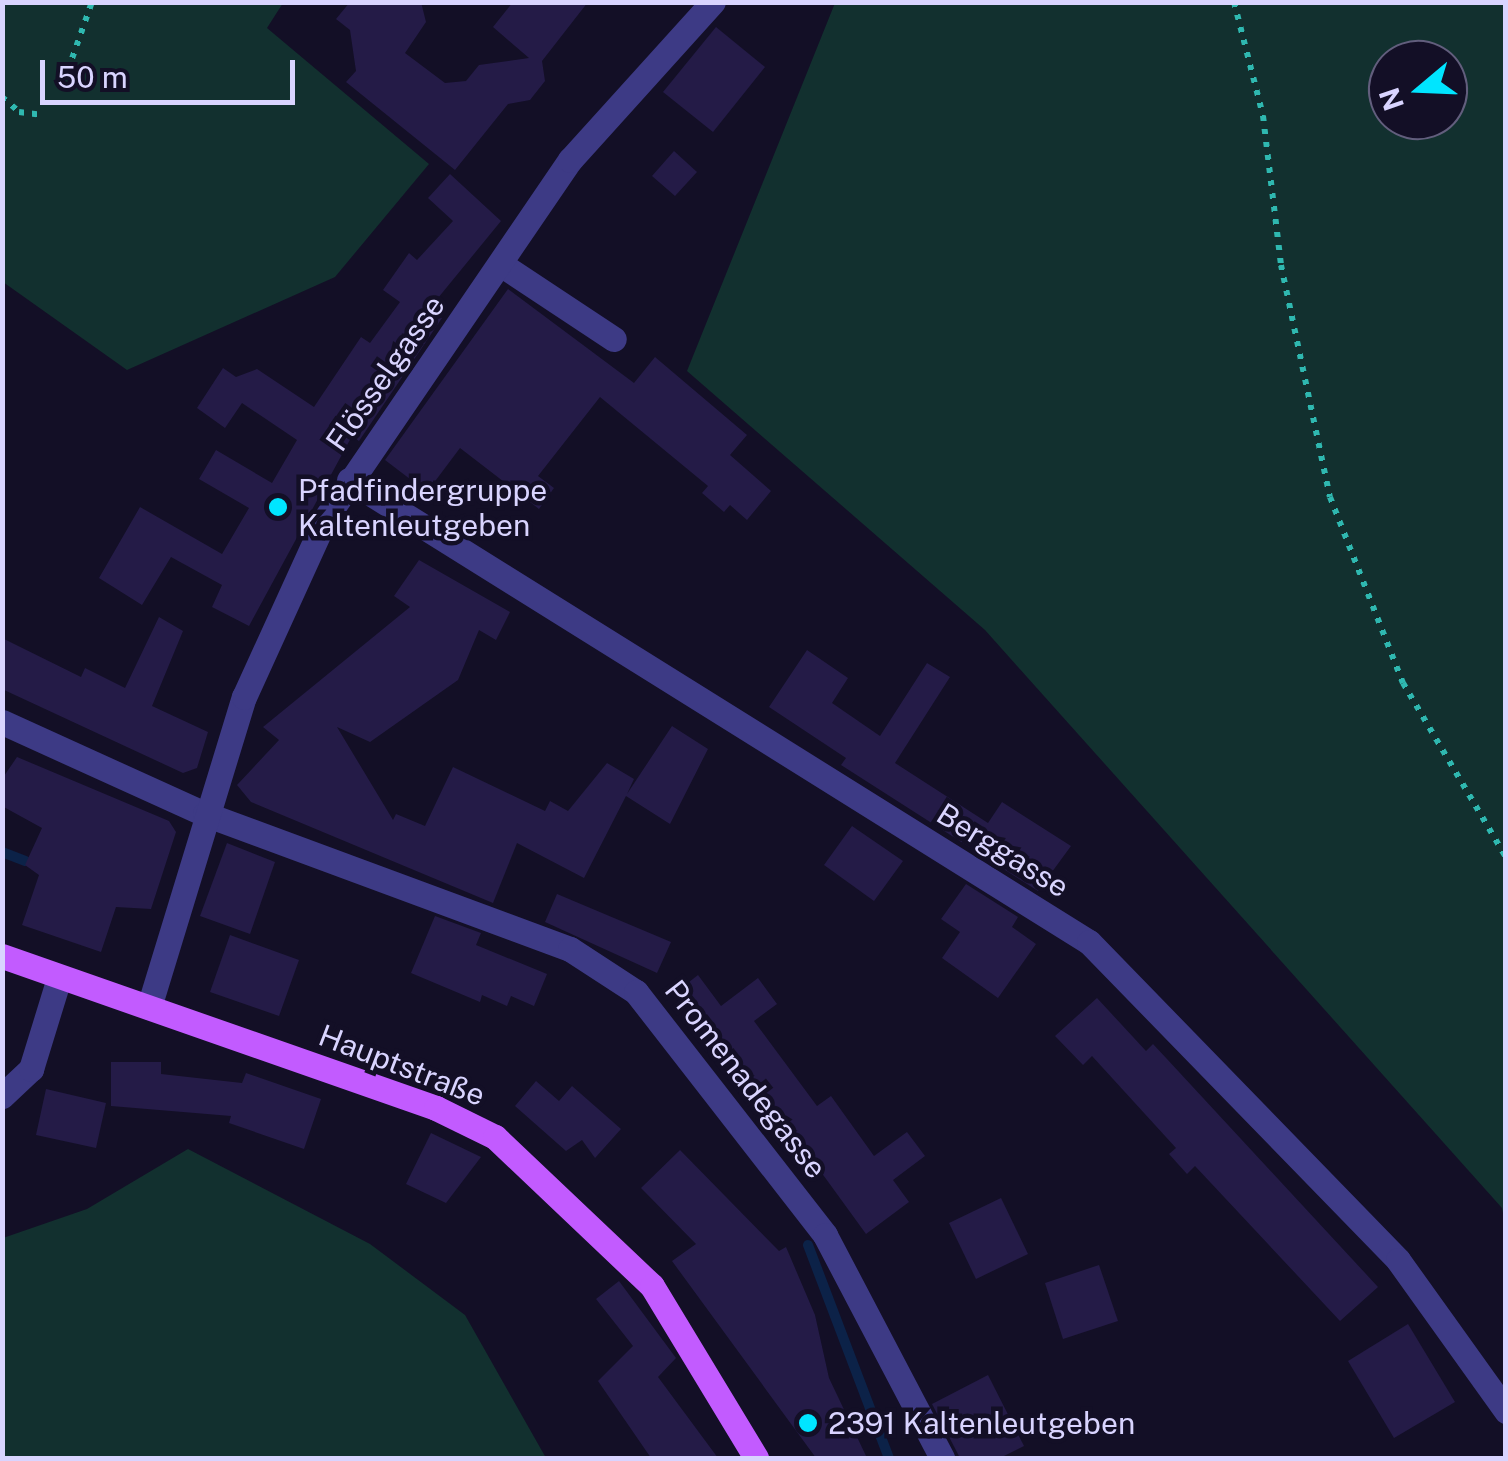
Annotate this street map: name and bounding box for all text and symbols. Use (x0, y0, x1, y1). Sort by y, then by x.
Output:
scale bar (45, 40, 300, 102)
north arrow (1368, 40, 1468, 140)
text: 50 m (57, 59, 128, 95)
text: N (1372, 84, 1410, 115)
street label: Flösselgasse (318, 288, 452, 458)
place label: Pfadfindergruppe Kaltenleutgeben (298, 472, 547, 542)
marker: Pfadfindergruppe Kaltenleutgeben (267, 496, 289, 518)
street label: Berggasse (930, 795, 1076, 905)
street label: Promenadegasse (658, 973, 834, 1185)
street label: Hauptstraße (314, 1017, 490, 1113)
place label: 2391 Kaltenleutgeben (828, 1405, 1135, 1441)
marker: 2391 Kaltenleutgeben (797, 1412, 819, 1434)

